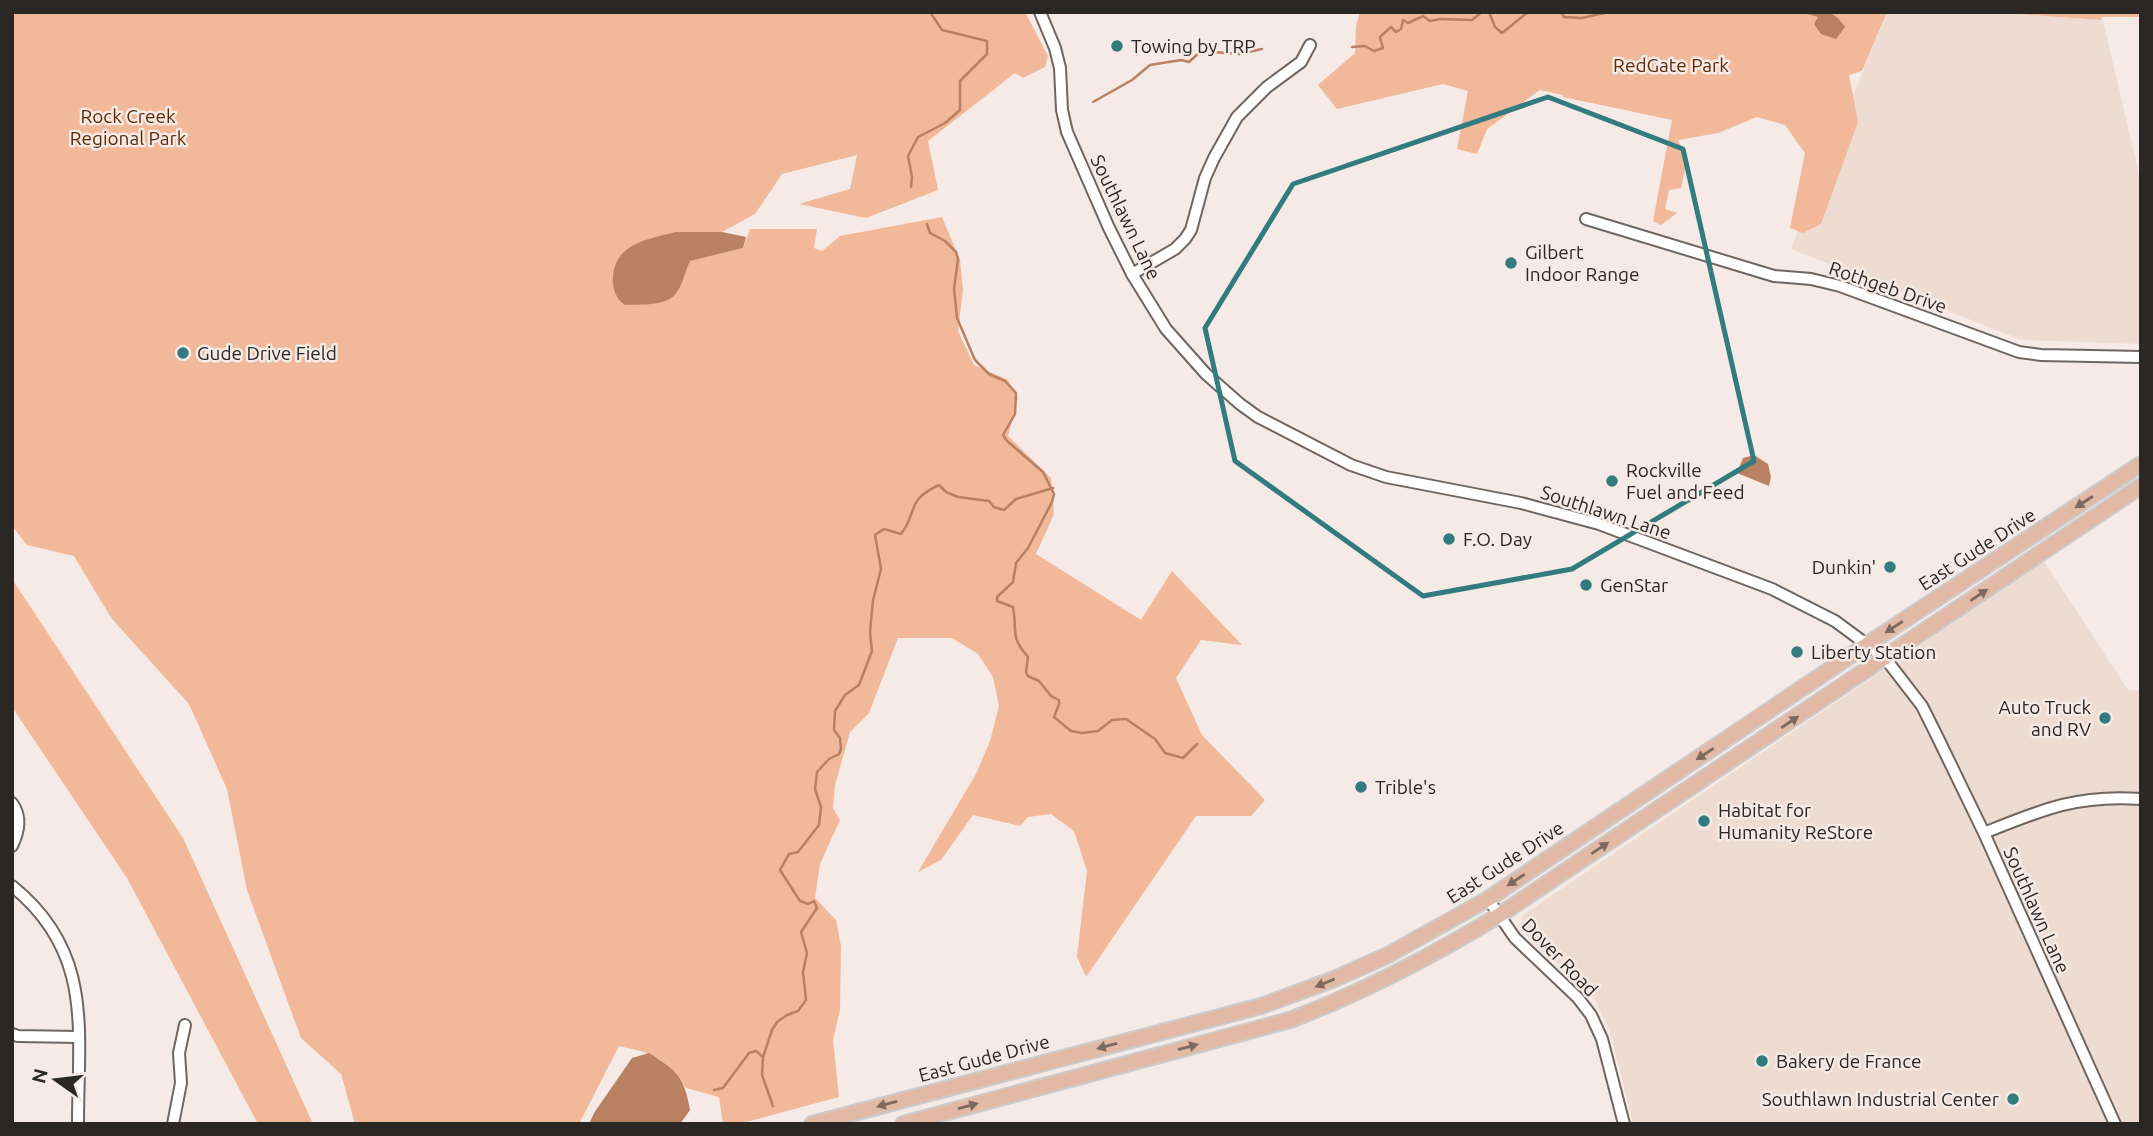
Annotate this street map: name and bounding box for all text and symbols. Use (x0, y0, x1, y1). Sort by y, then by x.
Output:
place label: Towing by TRP (1131, 35, 1256, 57)
marker: Towing by TRP (1109, 38, 1125, 54)
park label: RedGate Park (1613, 54, 1729, 76)
park label: Rock Creek Regional Park (70, 105, 187, 149)
street label: Southlawn Lane (1086, 151, 1166, 283)
place label: Gilbert Indoor Range (1525, 241, 1639, 285)
marker: Gilbert Indoor Range (1503, 255, 1519, 271)
street label: Rothgeb Drive (1826, 257, 1950, 317)
place label: Gude Drive Field (197, 342, 337, 364)
marker: Gude Drive Field (175, 345, 191, 361)
place label: Rockville Fuel and Feed (1626, 459, 1745, 503)
marker: Rockville Fuel and Feed (1604, 473, 1620, 489)
street label: Southlawn Lane (1538, 481, 1674, 543)
one-way arrow (2074, 495, 2093, 508)
street label: East Gude Drive (1914, 503, 2040, 595)
place label: F.O. Day (1463, 528, 1532, 550)
marker: F.O. Day (1441, 531, 1457, 547)
place label: Dunkin' (1812, 556, 1876, 578)
marker: Dunkin' (1882, 559, 1898, 575)
place label: GenStar (1600, 574, 1668, 596)
marker: GenStar (1578, 577, 1594, 593)
one-way arrow (1970, 588, 1988, 602)
one-way arrow (1884, 620, 1903, 633)
place label: Liberty Station (1811, 641, 1936, 663)
marker: Liberty Station (1789, 644, 1805, 660)
place label: Auto Truck and RV (1999, 696, 2091, 740)
marker: Auto Truck and RV (2097, 710, 2113, 726)
one-way arrow (1780, 715, 1800, 728)
one-way arrow (1695, 747, 1715, 760)
place label: Trible's (1375, 776, 1436, 798)
marker: Trible's (1353, 779, 1369, 795)
place label: Habitat for Humanity ReStore (1718, 799, 1873, 843)
marker: Habitat for Humanity ReStore (1696, 813, 1712, 829)
street label: East Gude Drive (1442, 816, 1568, 908)
one-way arrow (1591, 841, 1610, 854)
street label: Southlawn Lane (1999, 844, 2075, 976)
one-way arrow (1506, 874, 1526, 887)
street label: Dover Road (1518, 914, 1602, 1000)
one-way arrow (1315, 977, 1336, 988)
street label: East Gude Drive (916, 1030, 1052, 1086)
one-way arrow (1096, 1041, 1118, 1052)
one-way arrow (1177, 1041, 1199, 1052)
north arrow (21, 1045, 91, 1115)
place label: Bakery de France (1776, 1050, 1921, 1072)
marker: Bakery de France (1754, 1053, 1770, 1069)
text: N (27, 1066, 52, 1085)
place label: Southlawn Industrial Center (1762, 1088, 1999, 1110)
marker: Southlawn Industrial Center (2005, 1091, 2021, 1107)
one-way arrow (876, 1099, 897, 1109)
one-way arrow (958, 1100, 980, 1111)

